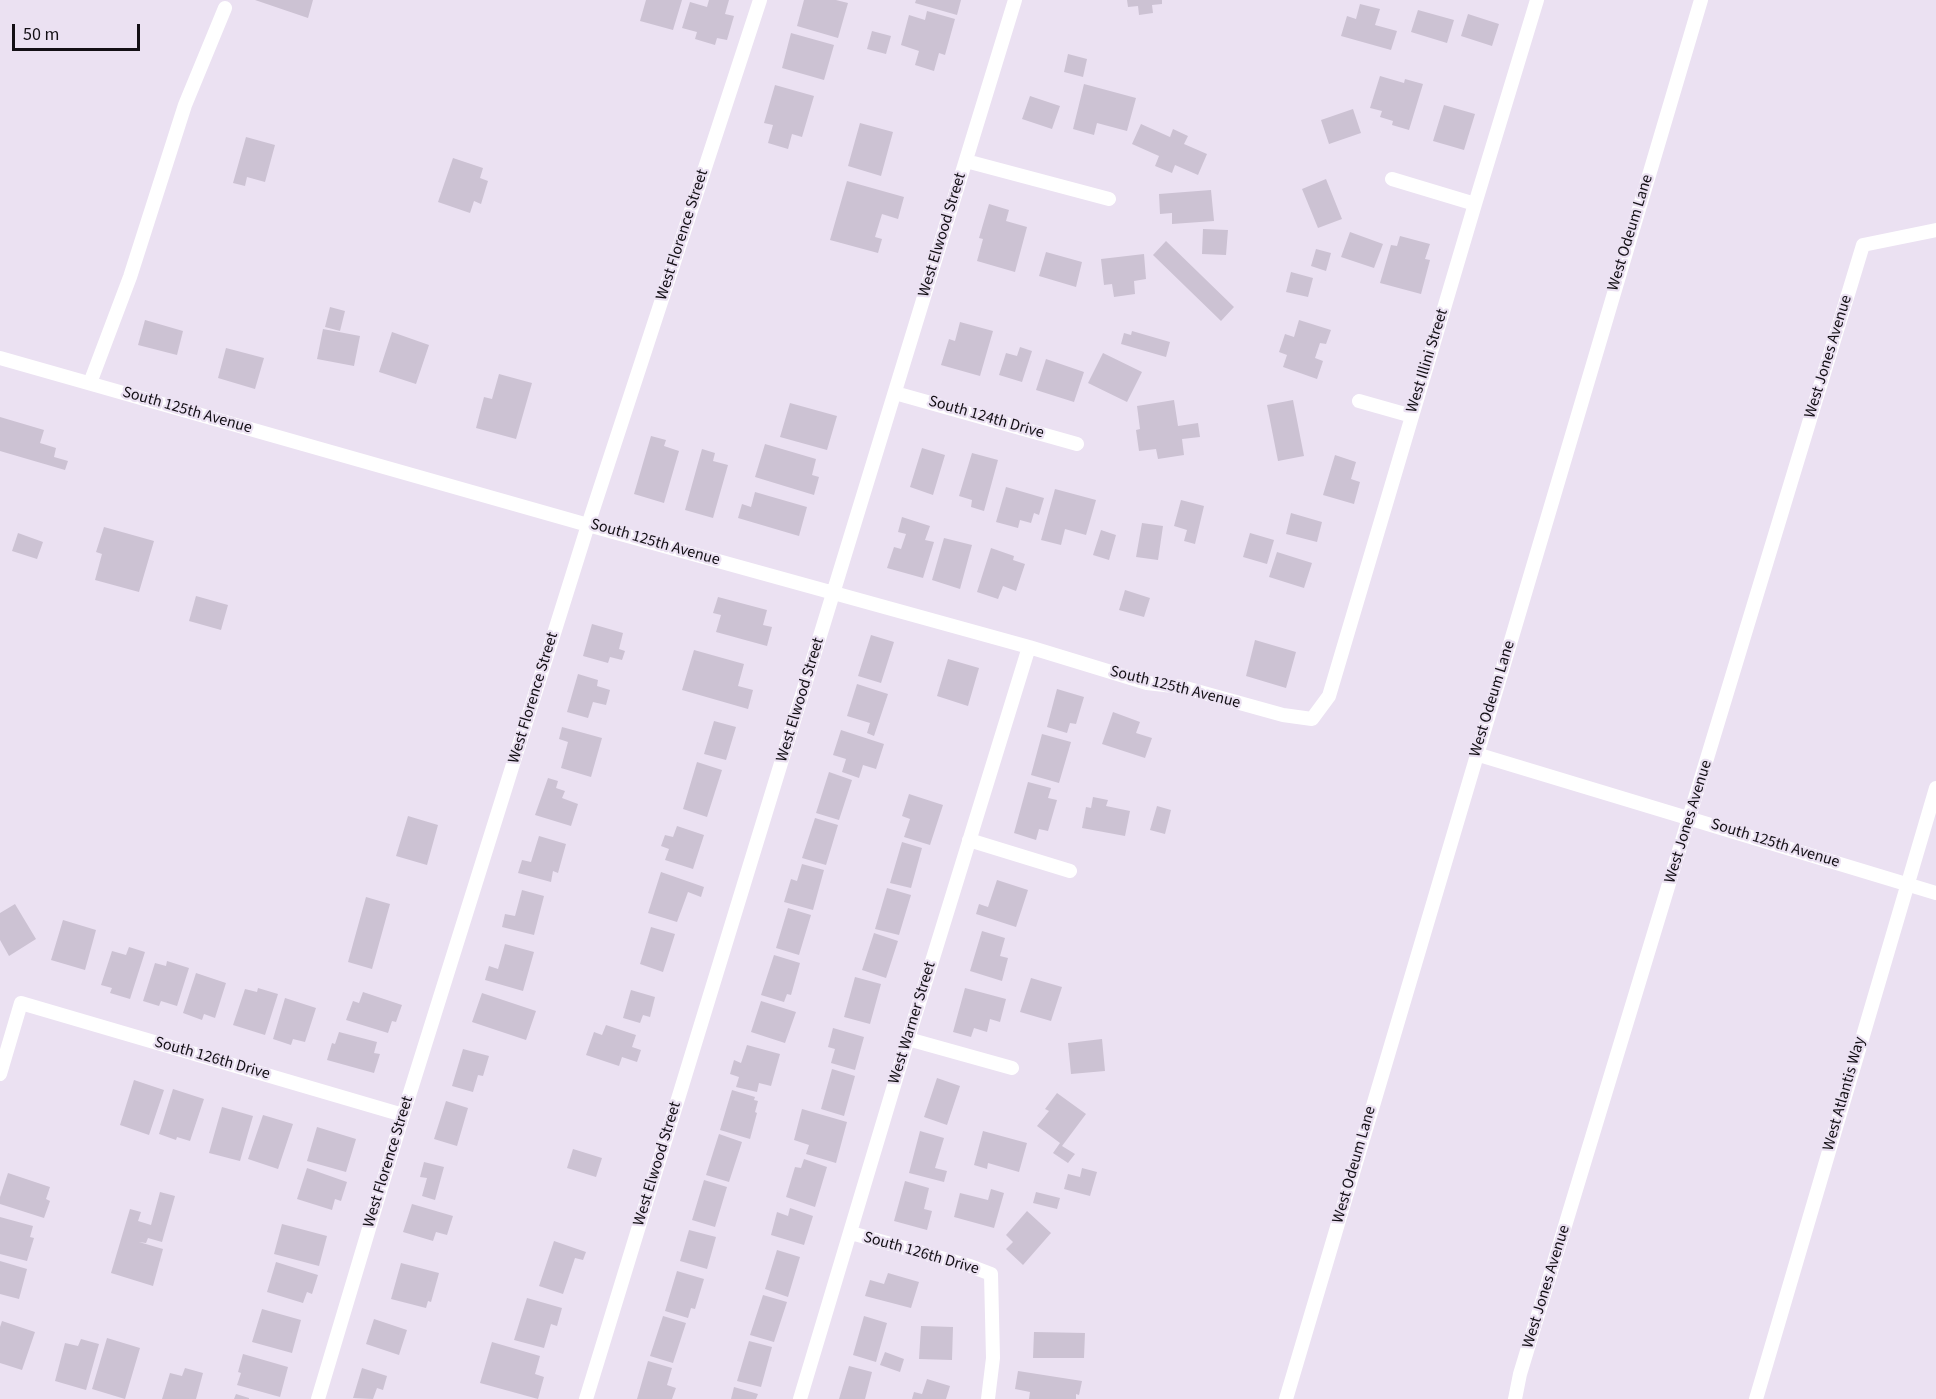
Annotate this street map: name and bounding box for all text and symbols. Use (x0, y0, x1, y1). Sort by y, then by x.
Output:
scale bar (15, 12, 142, 50)
text: 50 m (23, 22, 59, 47)
street label: West Florence Street (653, 167, 713, 303)
street label: West Elwood Street (915, 171, 971, 299)
street label: West Odeum Lane (1604, 173, 1658, 293)
street label: West Jones Avenue (1801, 293, 1857, 421)
street label: West Illini Street (1403, 307, 1453, 415)
street label: South 125th Avenue (120, 383, 254, 439)
street label: South 124th Drive (926, 392, 1046, 444)
street label: South 125th Avenue (588, 515, 722, 571)
street label: West Florence Street (505, 630, 563, 766)
street label: West Elwood Street (773, 636, 829, 764)
street label: West Odeum Lane (1466, 639, 1520, 759)
street label: South 125th Avenue (1108, 663, 1242, 713)
street label: West Jones Avenue (1661, 758, 1717, 886)
street label: South 125th Avenue (1708, 815, 1842, 873)
street label: West Warner Street (885, 959, 941, 1087)
street label: South 126th Drive (152, 1033, 272, 1085)
street label: West Atlantis Way (1820, 1035, 1870, 1153)
street label: West Florence Street (360, 1094, 418, 1230)
street label: West Elwood Street (630, 1100, 686, 1228)
street label: West Odeum Lane (1329, 1104, 1381, 1226)
street label: West Jones Avenue (1519, 1223, 1575, 1351)
street label: South 126th Drive (861, 1228, 981, 1280)

